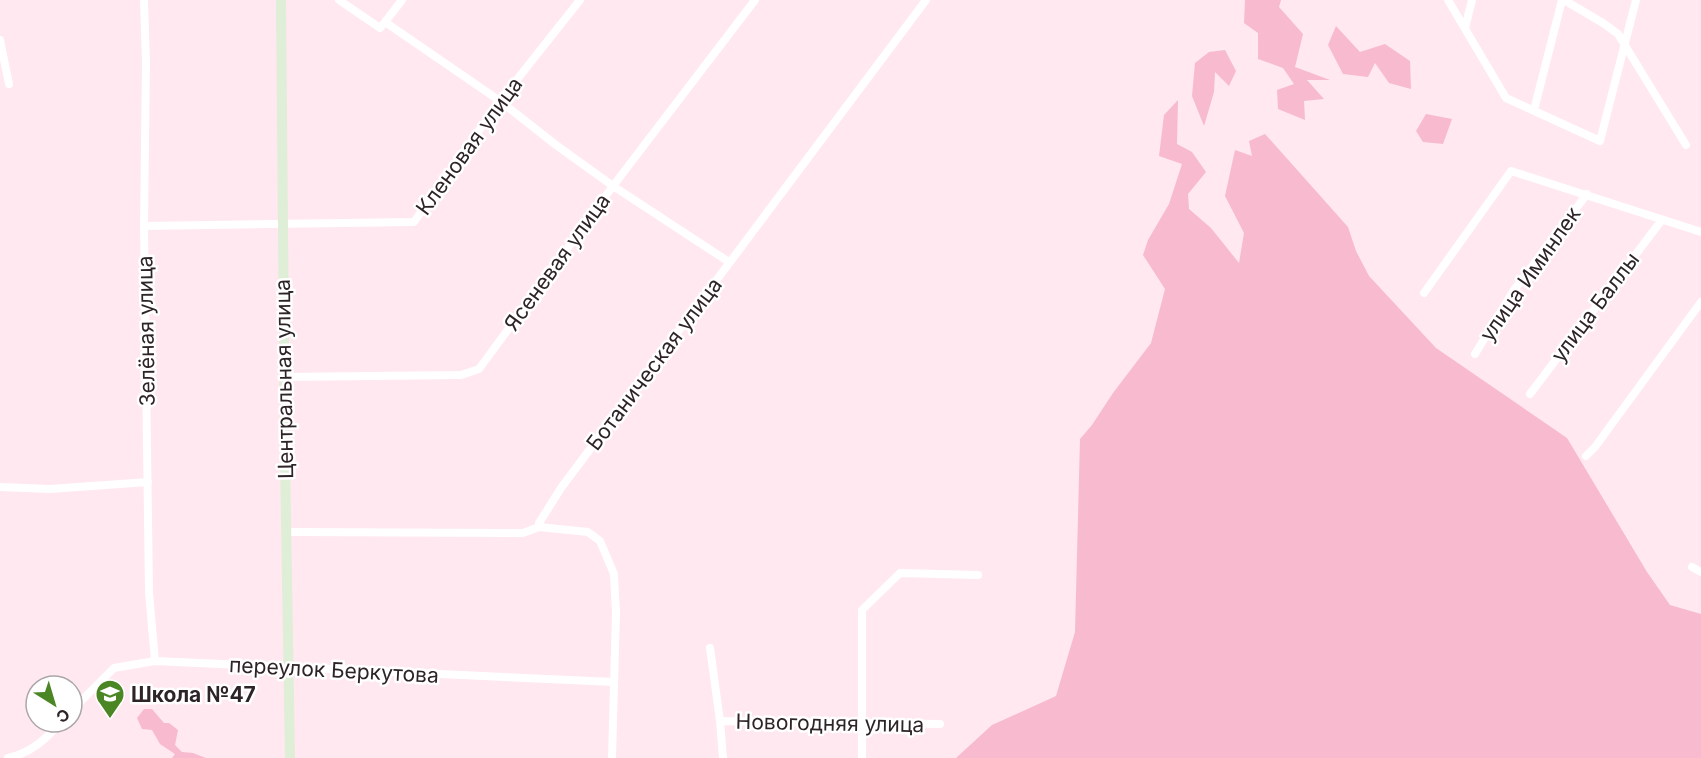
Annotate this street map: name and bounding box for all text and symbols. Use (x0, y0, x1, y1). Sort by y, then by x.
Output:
street label: Кленовая улица (411, 72, 527, 220)
street label: Ясеневая улица (499, 189, 615, 335)
street label: улица Иминлек (1474, 202, 1586, 346)
street label: улица Баллы (1546, 247, 1644, 367)
street label: Зелёная улица (132, 255, 160, 407)
street label: Ботаническая улица (581, 273, 727, 455)
street label: Центральная улица (270, 279, 298, 479)
street label: переулок Беркутова (229, 652, 439, 688)
north arrow (24, 674, 84, 734)
school or university icon: Школа №47 (94, 678, 126, 720)
place label: Школа №47 (131, 682, 256, 707)
text: С (52, 704, 74, 728)
street label: Новогодняя улица (736, 709, 924, 737)

